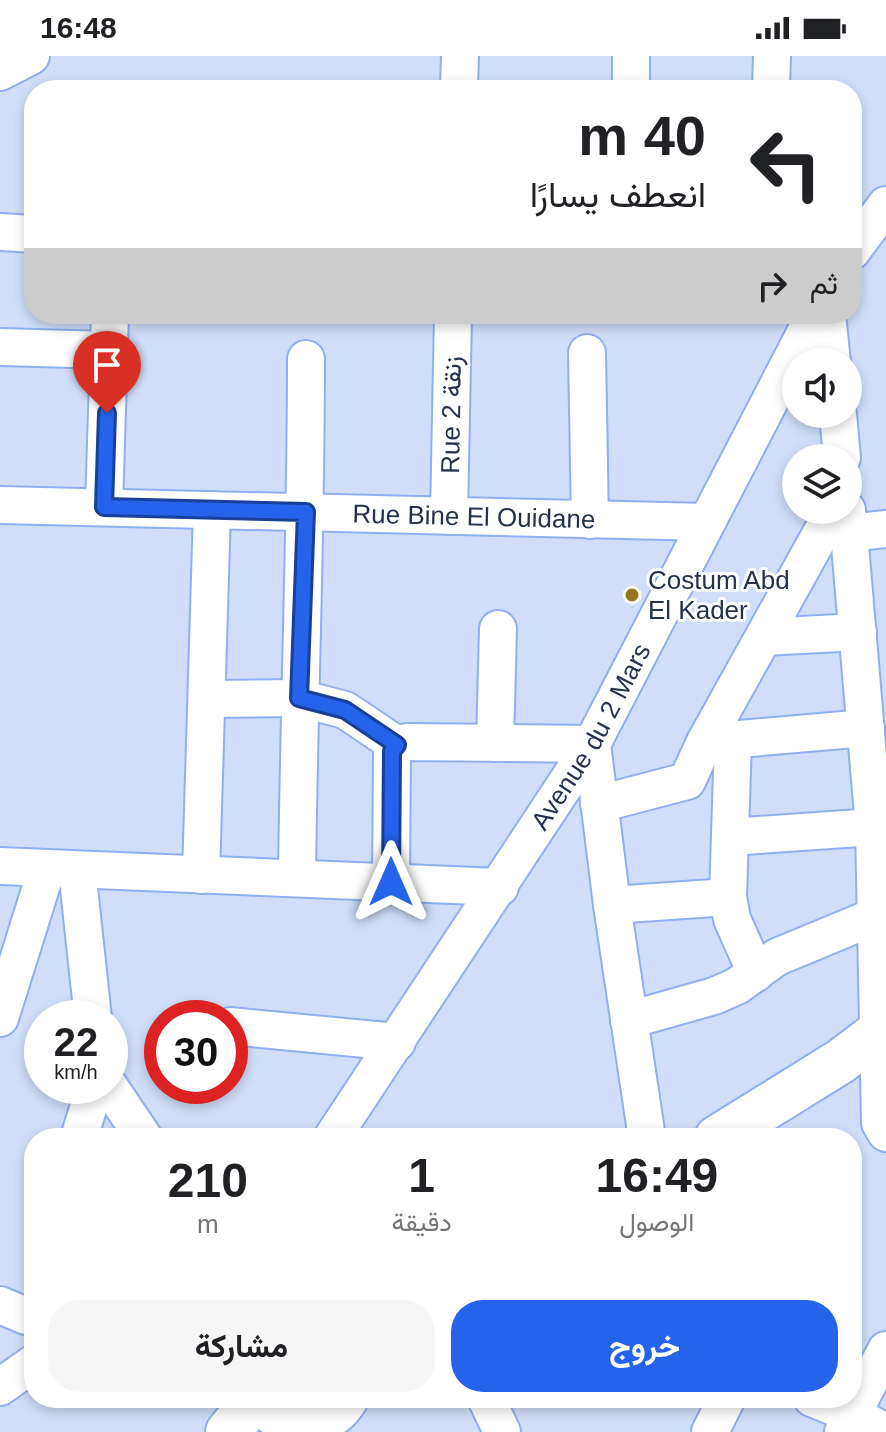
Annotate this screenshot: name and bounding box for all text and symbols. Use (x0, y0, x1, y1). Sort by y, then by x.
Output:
text: 16:48 (40, 11, 117, 44)
text: 40 m (578, 104, 706, 167)
icon: left (734, 112, 838, 216)
text: انعطف يسارًا (530, 174, 706, 215)
icon: right (750, 264, 794, 308)
text: ثم (810, 267, 838, 300)
pin (73, 331, 141, 413)
icon: arrive (85, 343, 129, 387)
map controls (782, 348, 862, 524)
button: sound (782, 348, 862, 428)
street label: Rue 2 زنقة (435, 356, 468, 474)
button: layers (782, 444, 862, 524)
street label: Rue Bine El Ouidane (352, 498, 596, 534)
place label: Costum Abd El Kader (648, 565, 790, 625)
marker: Costum Abd El Kader (623, 586, 641, 604)
street label: Avenue du 2 Mars (525, 638, 657, 835)
position arrow (349, 840, 433, 924)
speed limit sign: 30 (144, 1000, 248, 1104)
text: 22 (54, 1020, 98, 1064)
text: km/h (54, 1061, 98, 1083)
text: 1 (408, 1149, 435, 1202)
text: 16:49 (596, 1149, 718, 1202)
text: 210 (168, 1154, 248, 1207)
text: دقيقة (392, 1207, 452, 1237)
text: الوصول (619, 1207, 694, 1237)
text: m (197, 1209, 219, 1239)
button: مشاركة (48, 1300, 435, 1392)
button: خروج (451, 1300, 838, 1392)

